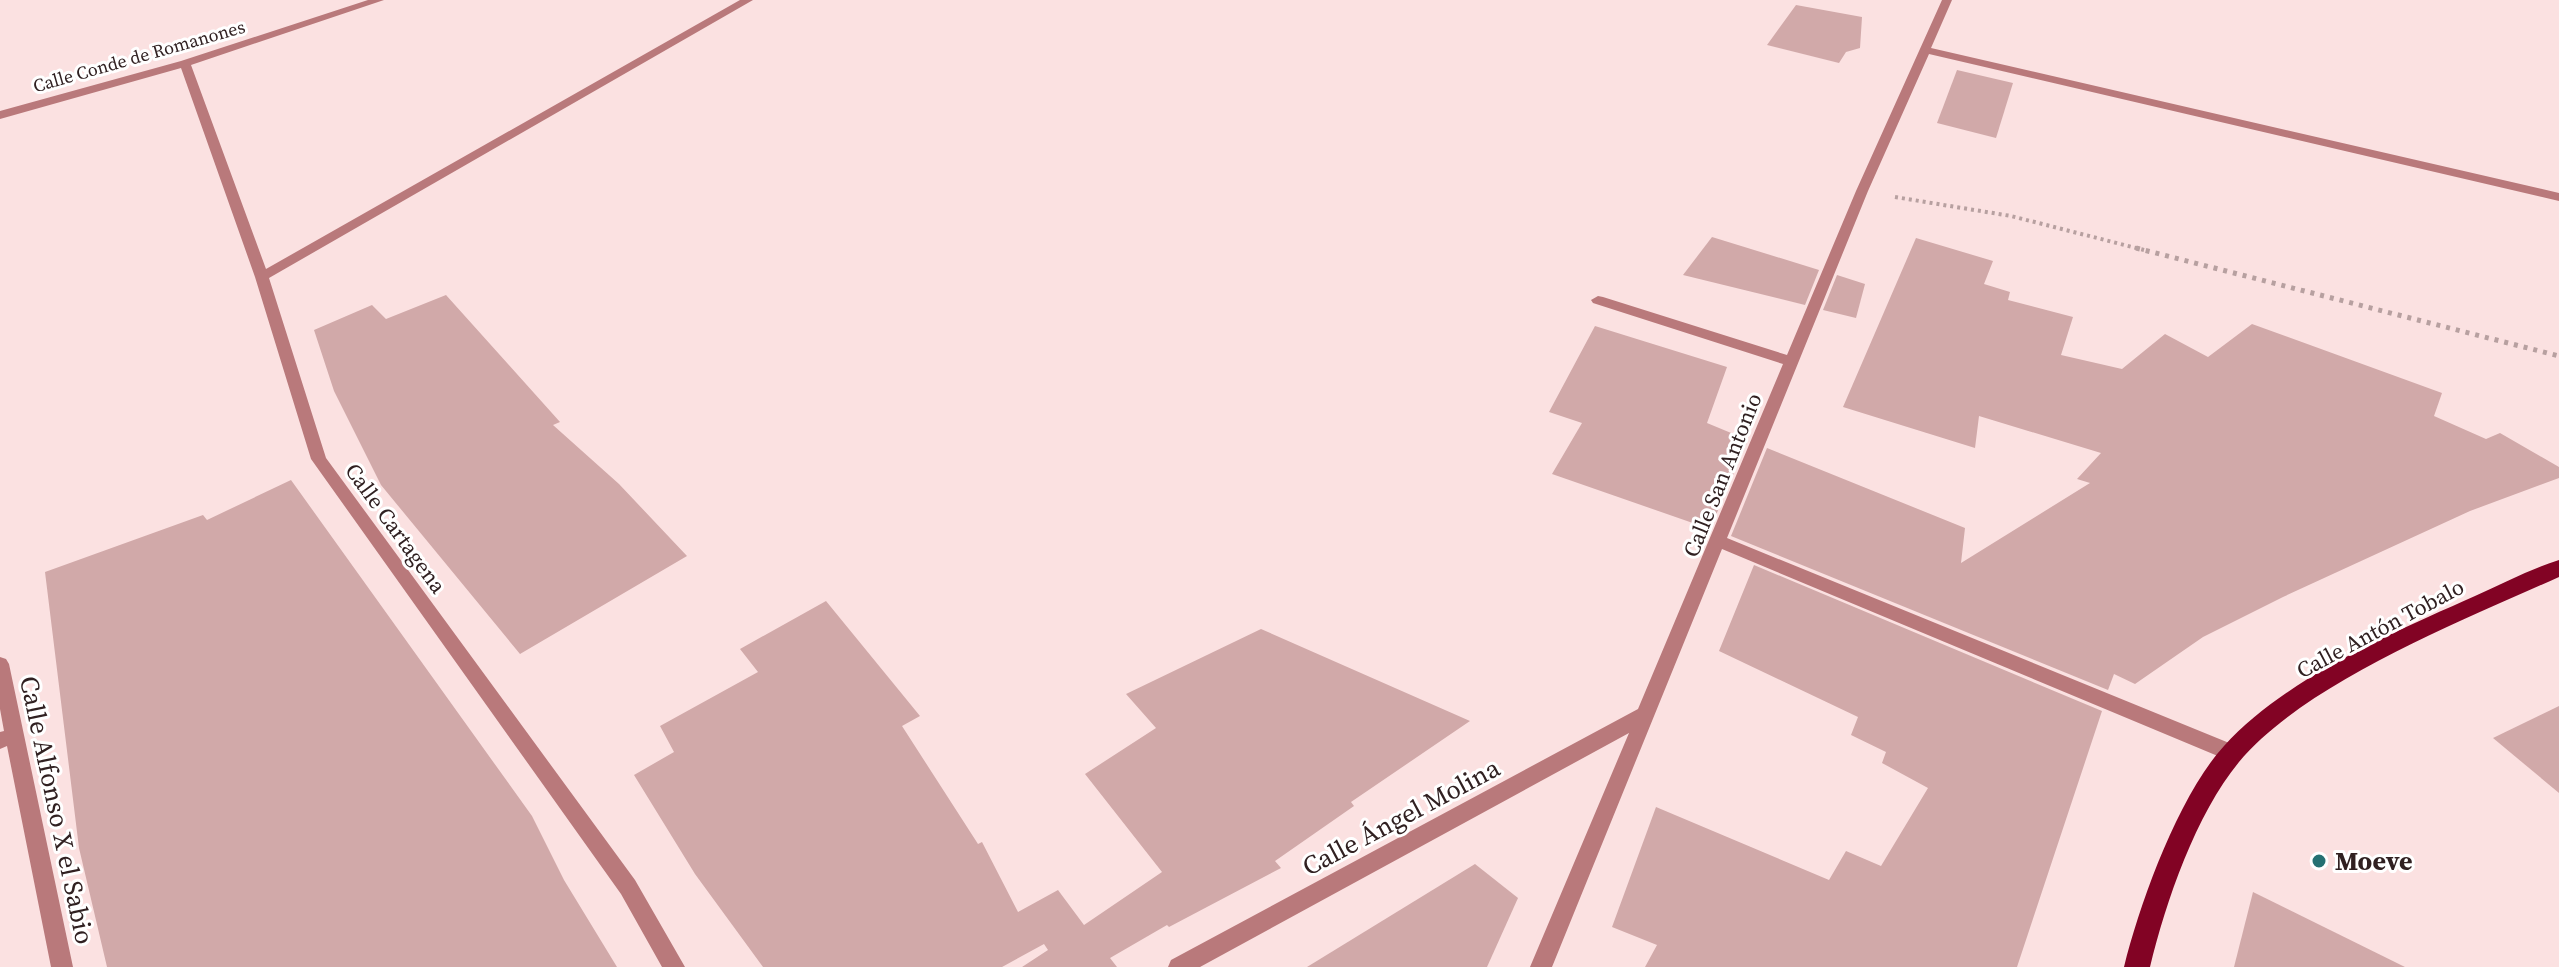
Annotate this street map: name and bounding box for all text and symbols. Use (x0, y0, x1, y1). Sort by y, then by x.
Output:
street label: Calle Conde de Romanones (30, 14, 248, 98)
street label: Calle San Antonio (1675, 389, 1769, 561)
street label: Calle Cartagena (339, 457, 454, 600)
street label: Calle Antón Tobalo (2291, 571, 2469, 685)
street label: Calle Alfonso X el Sabio (11, 673, 103, 947)
street label: Calle Ángel Molina (1296, 749, 1507, 884)
place label: Moeve (2335, 843, 2412, 879)
marker: Moeve (2310, 852, 2328, 870)

